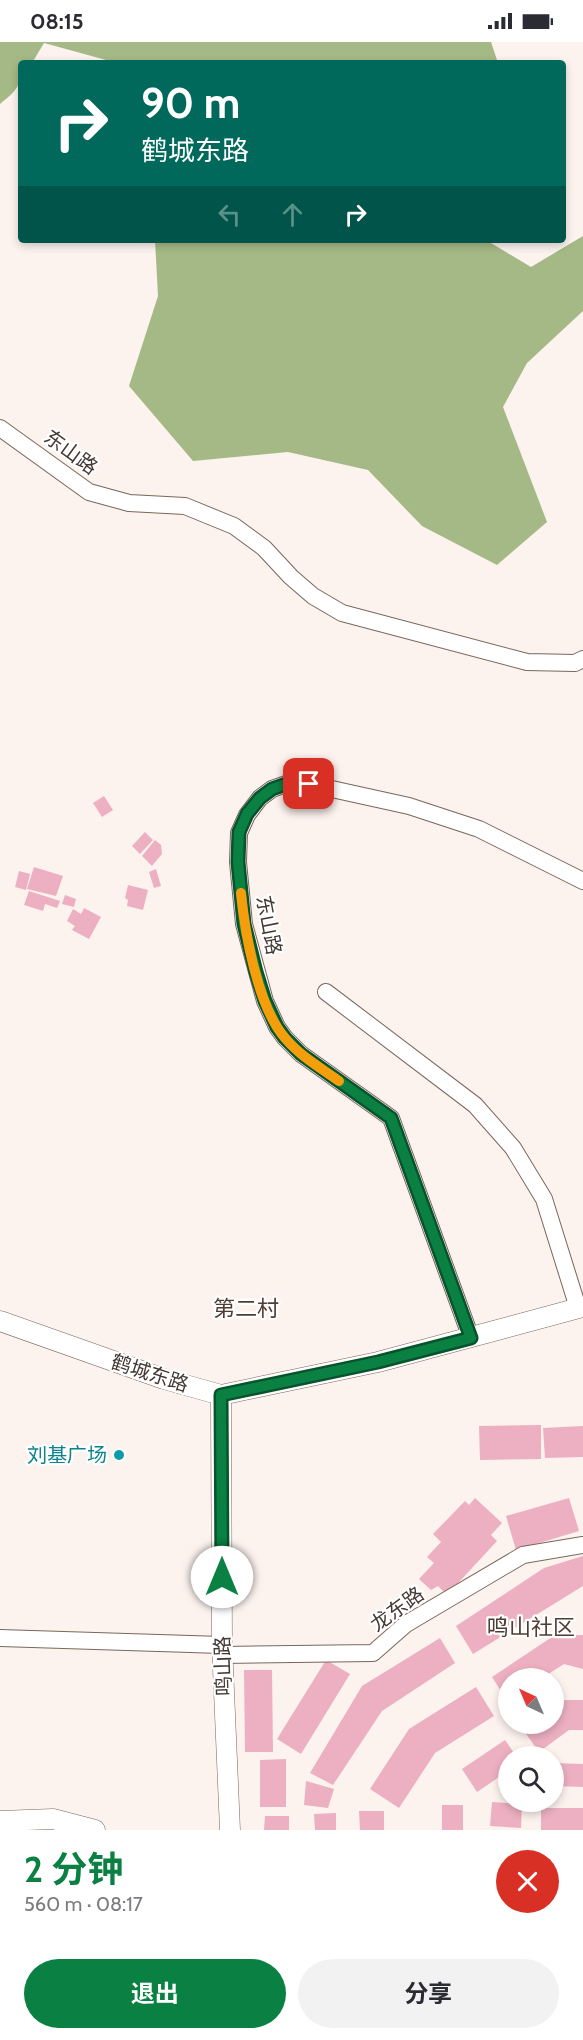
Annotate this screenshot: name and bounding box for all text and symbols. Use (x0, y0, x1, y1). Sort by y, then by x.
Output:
text: 08:15 (30, 8, 84, 35)
text: 90 m (141, 77, 240, 129)
icon: right (42, 84, 120, 162)
text: 鹤城东路 (141, 134, 249, 167)
icon: left (213, 198, 246, 231)
icon: ahead (276, 198, 309, 231)
icon: right (339, 198, 372, 231)
street label: 东山路 (40, 425, 102, 479)
pin (283, 758, 334, 809)
icon: arrive (292, 767, 325, 800)
street label: 东山路 (251, 893, 287, 957)
district label: 第二村 (213, 1295, 279, 1322)
street label: 鹤城东路 (108, 1349, 192, 1397)
place label: 刘基广场 (27, 1443, 107, 1467)
marker: 刘基广场 (112, 1448, 126, 1462)
position arrow (190, 1545, 254, 1609)
street label: 龙东路 (366, 1582, 428, 1636)
district label: 鸣山社区 (487, 1614, 575, 1641)
street label: 鸣山路 (210, 1636, 236, 1696)
north arrow (498, 1668, 564, 1734)
map controls (498, 1668, 564, 1812)
button: search (498, 1746, 564, 1812)
text: 2 分钟 (24, 1847, 123, 1891)
button: close (496, 1850, 559, 1913)
text: 560 m · 08:17 (24, 1892, 143, 1916)
button: 退出 (24, 1959, 286, 2028)
button: 分享 (298, 1959, 559, 2028)

